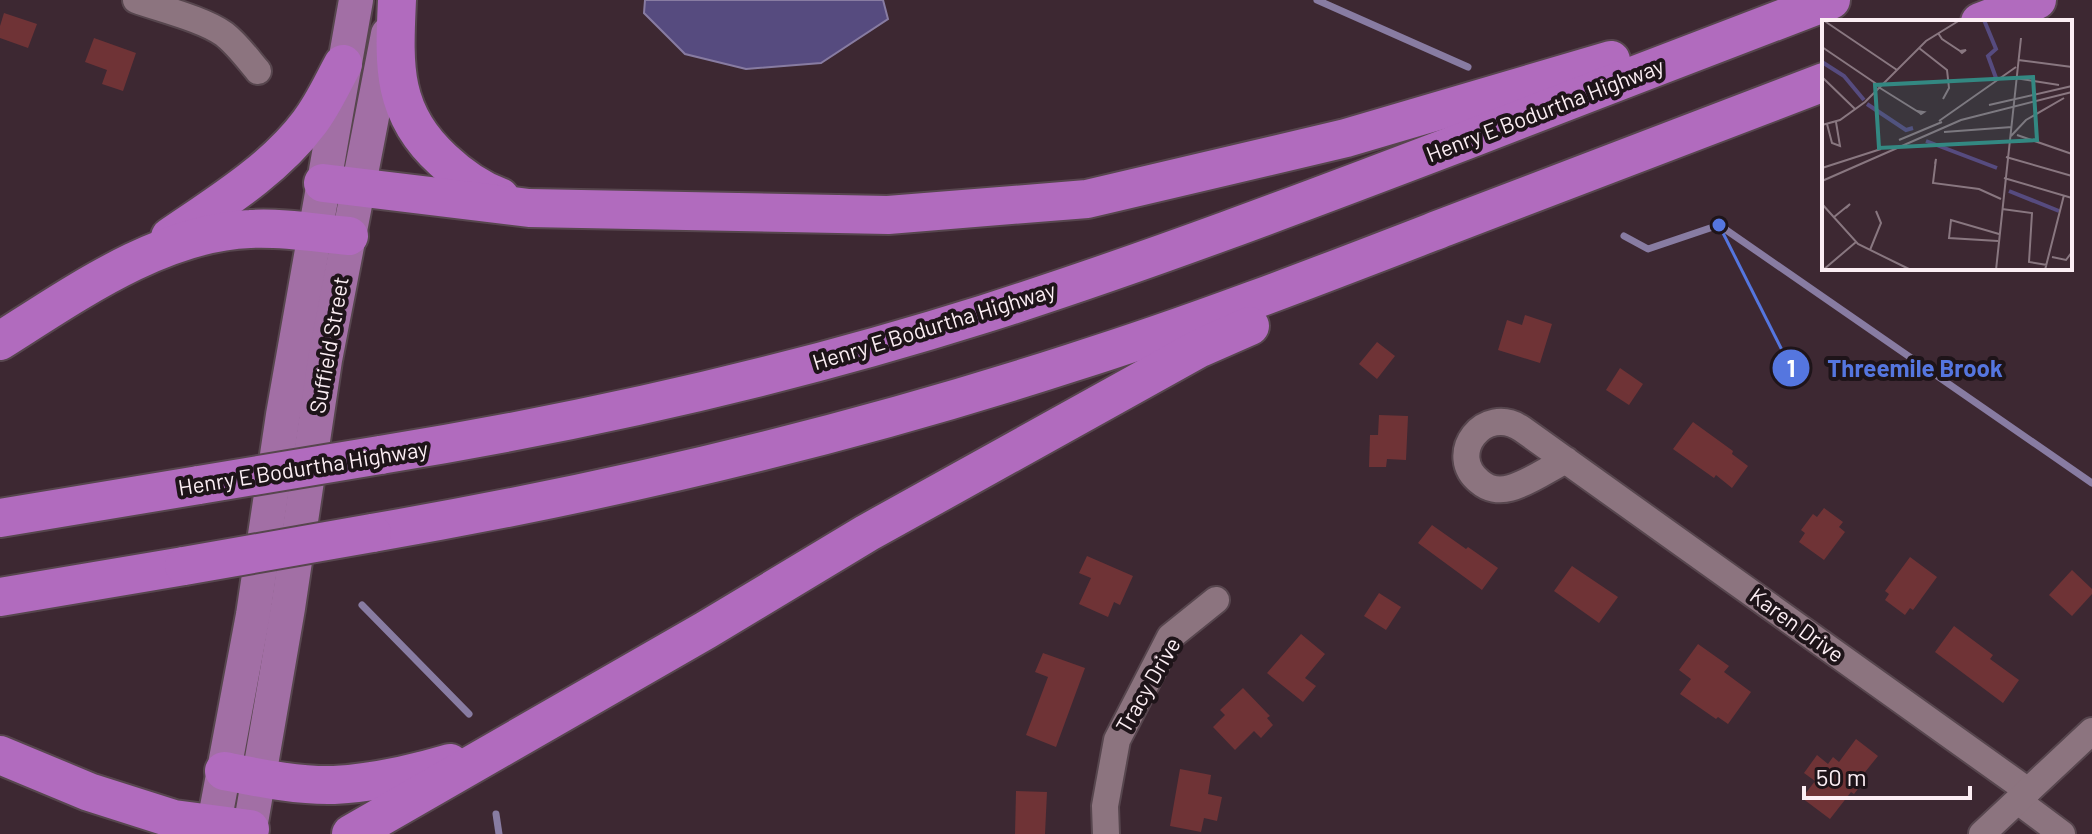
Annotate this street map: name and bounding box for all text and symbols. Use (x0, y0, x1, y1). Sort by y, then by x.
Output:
inset map (1822, 20, 2072, 270)
street label: Henry E Bodurtha Highway (1422, 52, 1667, 166)
street label: Suffield Street (303, 274, 353, 415)
street label: Henry E Bodurtha Highway (809, 276, 1058, 374)
callout: Threemile Brook (1771, 344, 2019, 392)
text: 1 (1787, 353, 1795, 382)
text: Threemile Brook (1827, 353, 2003, 382)
street label: Henry E Bodurtha Highway (176, 434, 430, 500)
street label: Karen Drive (1746, 581, 1850, 667)
street label: Tracy Drive (1110, 632, 1185, 737)
scale bar (1804, 750, 1970, 800)
text: 50 m (1816, 762, 1867, 791)

